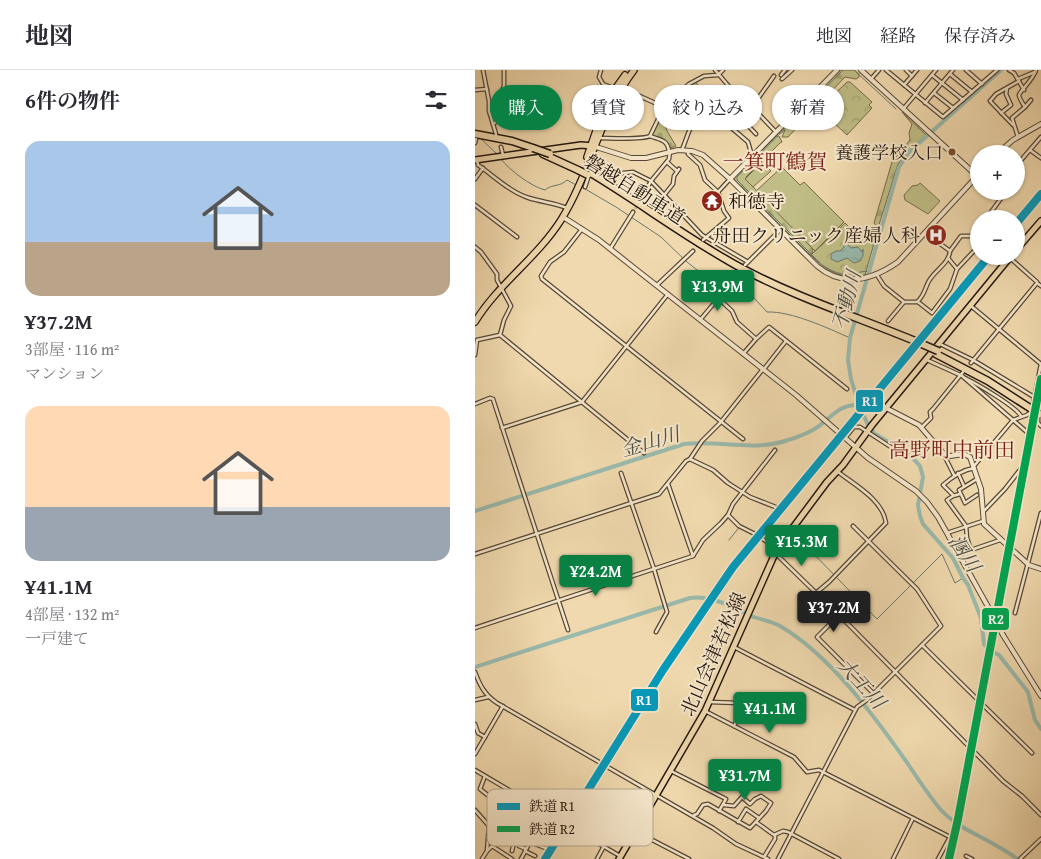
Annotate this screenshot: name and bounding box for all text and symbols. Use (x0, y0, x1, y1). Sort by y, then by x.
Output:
text: 地図 (25, 18, 73, 53)
text: 地図 (816, 22, 852, 49)
text: 経路 (880, 22, 916, 49)
text: 保存済み (944, 22, 1016, 49)
text: 6件の物件 (25, 85, 120, 116)
chip: 購入 (490, 85, 562, 130)
chip: 賃貸 (572, 85, 644, 130)
chip: 絞り込み (654, 85, 762, 130)
chip: 新着 (772, 85, 844, 130)
icon: filters (422, 86, 450, 114)
place label: 養護学校入口 (835, 139, 943, 166)
map controls (970, 145, 1025, 265)
button: + (970, 145, 1025, 200)
district label: 一箕町鶴賀 (723, 146, 828, 177)
street label: 磐越自動車道 (579, 147, 691, 231)
marker: 養護学校入口 (947, 147, 957, 157)
icon: home (193, 173, 283, 263)
place label: 和徳寺 (728, 187, 785, 215)
temple icon: 和徳寺 (700, 189, 724, 213)
button: − (970, 210, 1025, 265)
place label: 舟田クリニック産婦人科 (712, 221, 920, 249)
hospital icon: 舟田クリニック産婦人科 (924, 223, 948, 247)
water label: 不動川 (824, 265, 868, 333)
pin: ¥13.9M (677, 270, 759, 312)
text: ¥13.9M (692, 274, 744, 298)
text: ¥37.2M (25, 306, 93, 337)
text: 3部屋 · 116 m² (25, 337, 120, 361)
text: マンション (25, 361, 104, 385)
line badge: R1 (855, 389, 884, 413)
text: R1 (862, 391, 878, 411)
water label: 金山川 (617, 418, 685, 463)
district label: 高野町中前田 (889, 434, 1015, 465)
icon: home (193, 438, 283, 528)
pin: ¥15.3M (761, 524, 843, 567)
water label: 溷川 (942, 528, 989, 579)
text: ¥15.3M (776, 529, 828, 553)
pin: ¥24.2M (555, 554, 637, 597)
text: ¥24.2M (570, 559, 622, 583)
text: ¥41.1M (25, 571, 93, 602)
street label: 北山会津若松線 (673, 588, 753, 720)
pin: ¥37.2M (793, 590, 875, 633)
text: ¥37.2M (808, 595, 860, 619)
text: 4部屋 · 132 m² (25, 602, 120, 626)
line badge: R2 (981, 607, 1010, 631)
text: R2 (988, 609, 1004, 629)
text: 一戸建て (25, 626, 89, 650)
water label: 大工川 (831, 651, 894, 716)
line badge: R1 (630, 688, 659, 712)
text: R1 (636, 690, 652, 710)
pin: ¥41.1M (729, 692, 811, 734)
text: ¥41.1M (744, 696, 796, 720)
pin: ¥31.7M (704, 758, 786, 801)
text: ¥31.7M (719, 763, 771, 787)
legend (487, 789, 653, 846)
text: 鉄道 R1 (529, 796, 575, 816)
text: 鉄道 R2 (529, 819, 575, 839)

